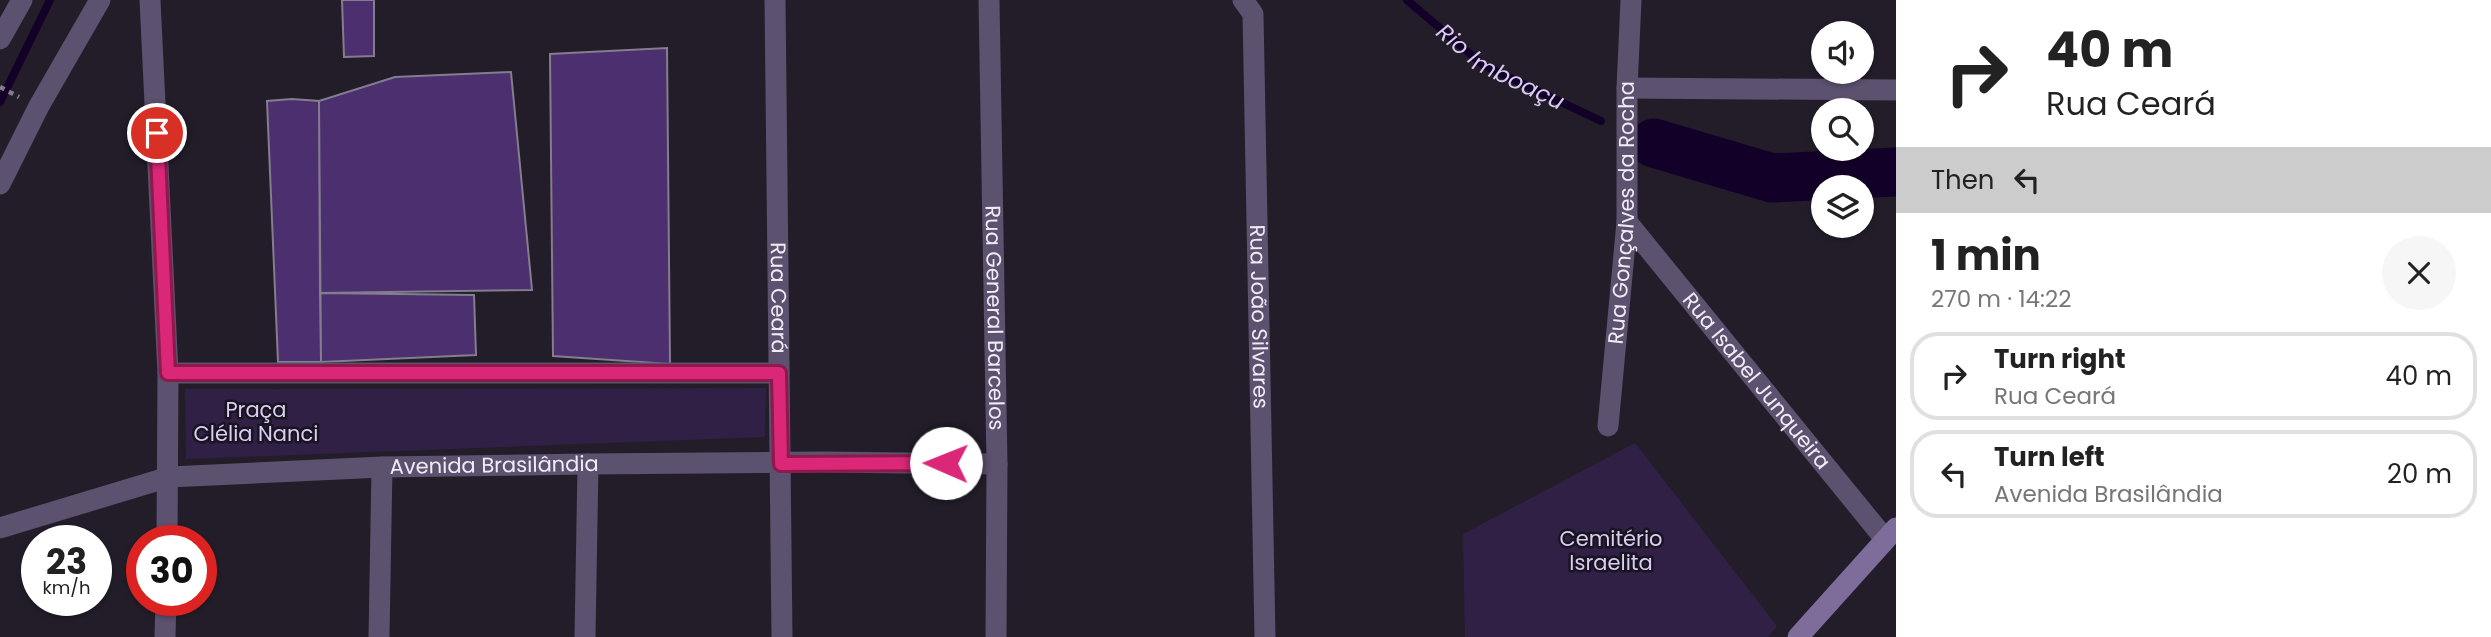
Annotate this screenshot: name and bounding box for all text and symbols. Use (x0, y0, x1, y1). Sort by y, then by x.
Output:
water label: Rio Imboaçu (1430, 16, 1570, 117)
text: 40 m (2046, 16, 2173, 84)
map controls (1811, 21, 1874, 238)
button: sound (1811, 21, 1874, 84)
icon: right (1931, 28, 2022, 119)
street label: Rua Gonçalves da Rocha (1601, 81, 1641, 345)
text: Rua Ceará (2046, 81, 2216, 126)
button: search (1811, 98, 1874, 161)
pin (127, 103, 187, 163)
icon: arrive (138, 114, 176, 152)
icon: left (2008, 161, 2046, 199)
text: Then (1931, 162, 1994, 198)
button: layers (1811, 175, 1874, 238)
street label: Rua General Barcelos (979, 205, 1011, 431)
street label: Rua João Silvares (1243, 224, 1276, 409)
text: 1 min (1931, 226, 2041, 285)
button: close (2382, 236, 2456, 310)
street label: Rua Ceará (764, 242, 794, 354)
text: 270 m · 14:22 (1931, 283, 2071, 315)
street label: Rua Isabel Junqueira (1676, 286, 1838, 475)
text: Turn right (1994, 341, 2126, 377)
icon: right (1935, 357, 1973, 395)
text: 40 m (2386, 358, 2452, 394)
text: Rua Ceará (1994, 380, 2116, 412)
park label: Praça Clélia Nanci (194, 395, 318, 448)
position arrow (909, 426, 983, 500)
text: Turn left (1994, 439, 2105, 475)
street label: Avenida Brasilândia (389, 449, 599, 481)
icon: left (1935, 455, 1973, 493)
text: 20 m (2387, 456, 2452, 492)
text: Avenida Brasilândia (1994, 478, 2223, 510)
park label: Cemitério Israelita (1559, 524, 1663, 577)
speed limit sign: 30 (126, 525, 217, 616)
text: 23 (46, 537, 87, 586)
text: km/h (43, 575, 90, 600)

